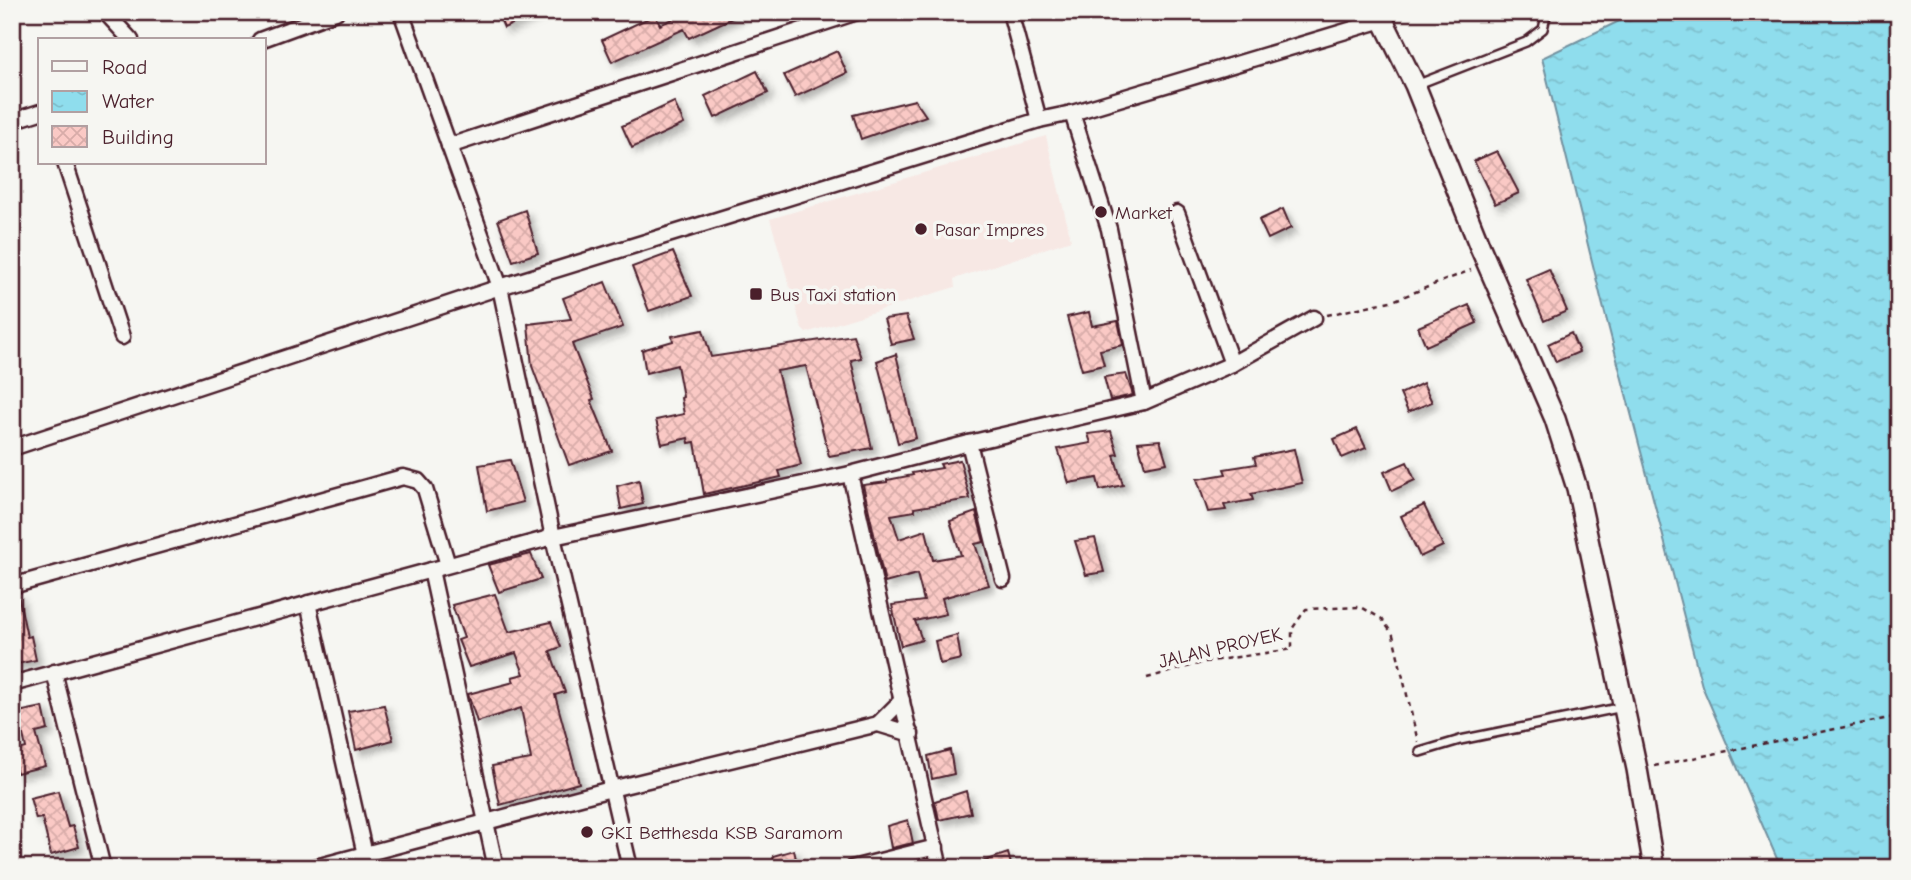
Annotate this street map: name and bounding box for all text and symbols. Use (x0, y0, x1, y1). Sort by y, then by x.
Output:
legend (38, 38, 266, 164)
text: Road (102, 55, 147, 79)
text: Water (102, 89, 155, 113)
text: Building (102, 125, 174, 149)
place label: Market (1115, 202, 1173, 224)
marker: Market (1093, 204, 1109, 220)
place label: Pasar Impres (935, 219, 1044, 241)
marker: Pasar Impres (913, 221, 929, 237)
place label: Bus Taxi station (770, 284, 896, 306)
marker: Bus Taxi station (748, 286, 764, 302)
street label: JALAN PROYEK (1156, 623, 1284, 673)
place label: GKI Betthesda KSB Saramom (601, 822, 843, 844)
marker: GKI Betthesda KSB Saramom (579, 824, 595, 840)

